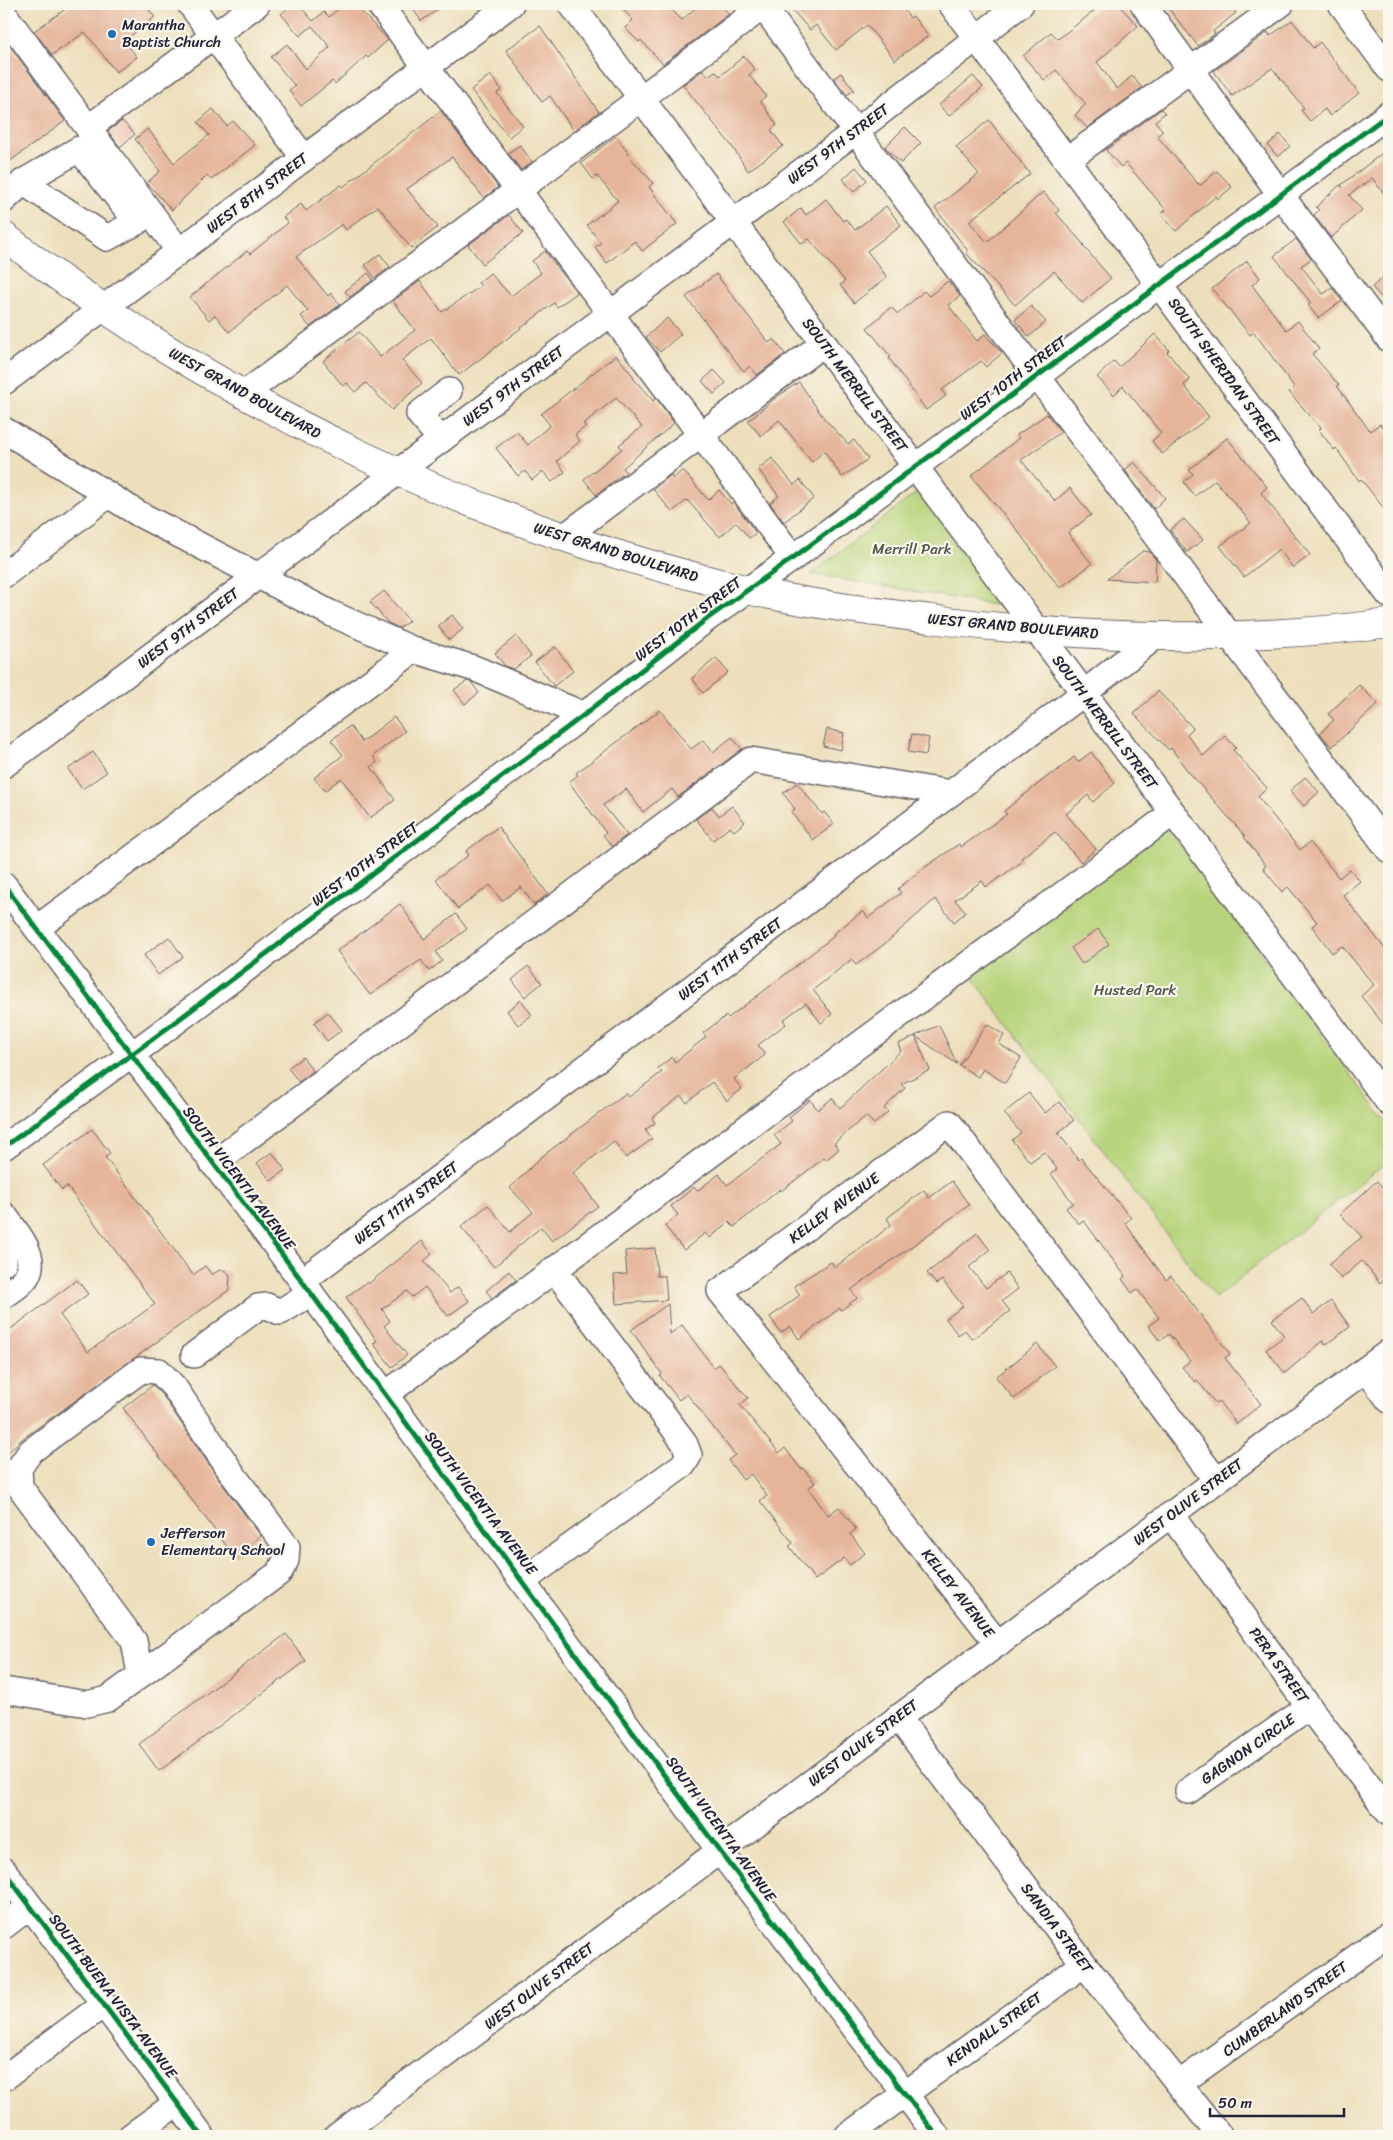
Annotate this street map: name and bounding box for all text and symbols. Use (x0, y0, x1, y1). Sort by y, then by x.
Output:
place label: Marantha Baptist Church (122, 12, 221, 55)
marker: Marantha Baptist Church (106, 28, 118, 40)
street label: WEST 9TH STREET (781, 96, 896, 191)
street label: WEST 8TH STREET (200, 145, 315, 240)
street label: SOUTH SHERIDAN STREET (1161, 292, 1288, 452)
street label: SOUTH MERRILL STREET (795, 312, 915, 459)
street label: WEST 10TH STREET (954, 328, 1074, 427)
street label: WEST 9TH STREET (456, 338, 571, 433)
street label: WEST GRAND BOULEVARD (164, 340, 326, 446)
street label: WEST GRAND BOULEVARD (530, 515, 702, 589)
park label: Merrill Park (872, 536, 952, 562)
street label: WEST 10TH STREET (629, 569, 749, 668)
street label: WEST 9TH STREET (131, 580, 246, 675)
street label: WEST GRAND BOULEVARD (927, 606, 1099, 646)
street label: SOUTH MERRILL STREET (1045, 649, 1165, 796)
street label: WEST 10TH STREET (306, 814, 426, 913)
street label: WEST 11TH STREET (672, 910, 789, 1007)
park label: Husted Park (1094, 977, 1176, 1003)
street label: SOUTH VICENTIA AVENUE (176, 1100, 303, 1257)
street label: WEST 11TH STREET (348, 1154, 465, 1251)
street label: KELLEY AVENUE (783, 1165, 886, 1250)
street label: SOUTH VICENTIA AVENUE (418, 1425, 545, 1582)
street label: WEST OLIVE STREET (1127, 1451, 1250, 1552)
place label: Jefferson Elementary School (160, 1520, 286, 1563)
marker: Jefferson Elementary School (145, 1536, 157, 1548)
street label: KELLEY AVENUE (915, 1543, 1002, 1645)
street label: PERA STREET (1242, 1621, 1317, 1710)
street label: WEST OLIVE STREET (802, 1692, 925, 1793)
street label: GAGNON CIRCLE (1195, 1706, 1302, 1791)
street label: SOUTH VICENTIA AVENUE (659, 1750, 784, 1909)
street label: SANDIA STREET (1014, 1877, 1101, 1980)
street label: SOUTH BUENA VISTA AVENUE (42, 1908, 185, 2086)
street label: WEST OLIVE STREET (478, 1935, 601, 2036)
street label: CUMBERLAND STREET (1217, 1954, 1354, 2064)
street label: KENDALL STREET (940, 1984, 1049, 2073)
scale bar (1210, 2085, 1344, 2117)
text: 50 m (1218, 2090, 1253, 2116)

